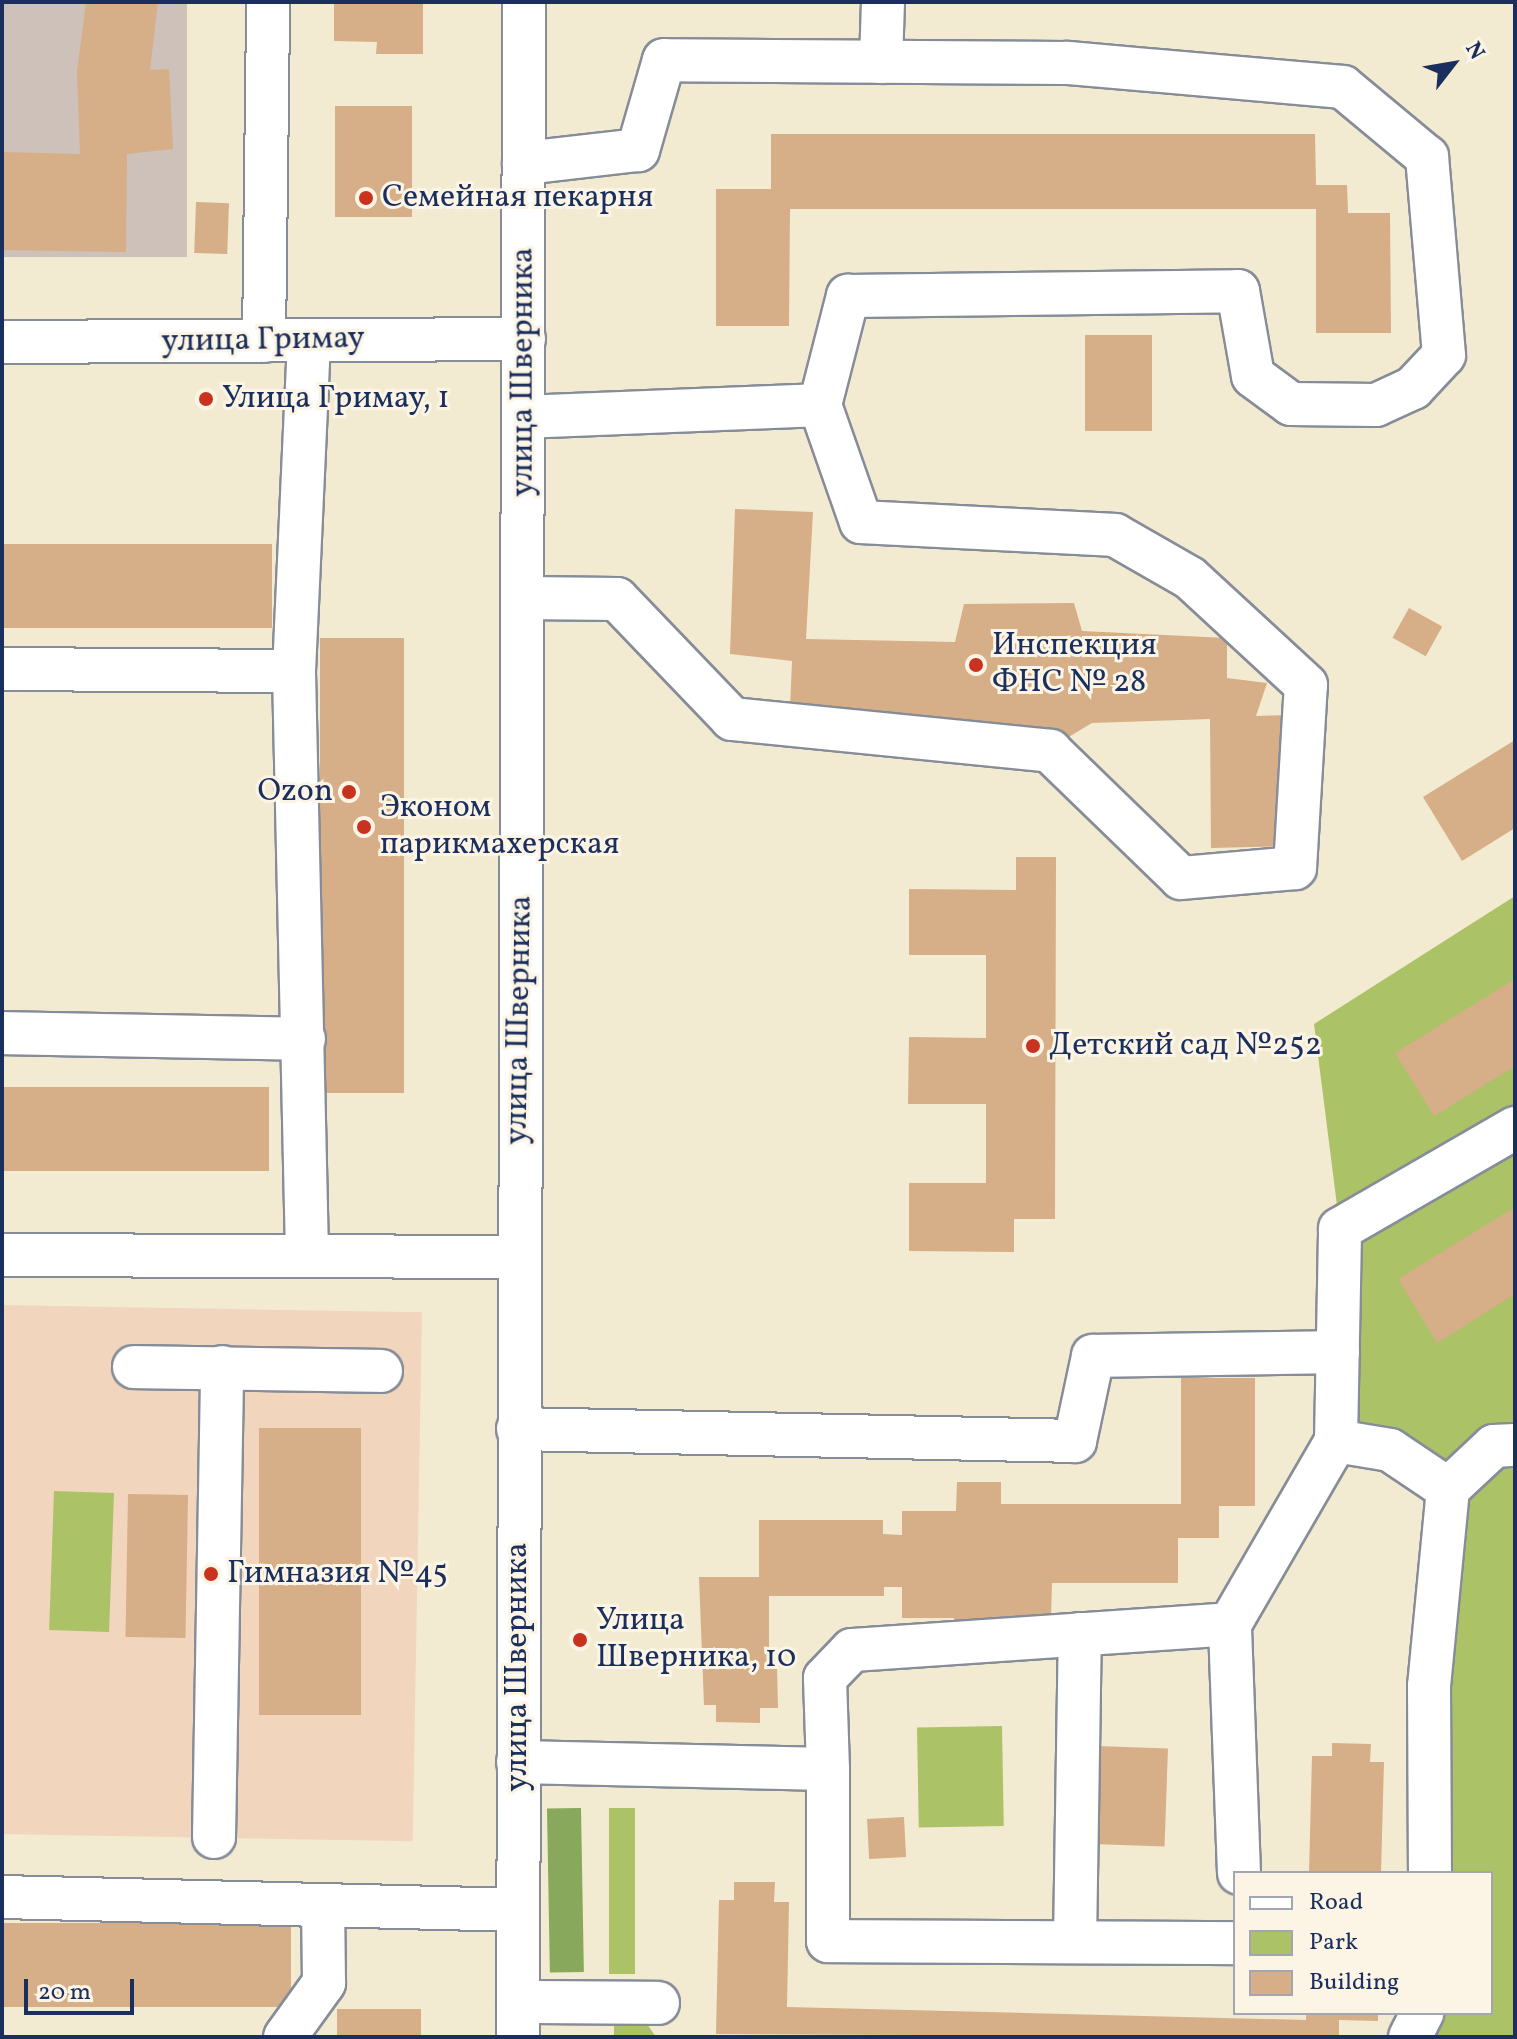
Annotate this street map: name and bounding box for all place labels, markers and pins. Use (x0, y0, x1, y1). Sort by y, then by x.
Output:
place label: Семейная пекарня (382, 179, 653, 217)
marker: Семейная пекарня (357, 189, 375, 207)
place label: Улица Гримау, 1 (222, 380, 450, 418)
marker: Улица Гримау, 1 (197, 390, 215, 408)
place label: Инспекция ФНС № 28 (992, 628, 1157, 703)
marker: Инспекция ФНС № 28 (967, 656, 985, 674)
place label: Ozon (257, 773, 333, 811)
marker: Ozon (340, 783, 358, 801)
place label: Эконом парикмахерская (380, 790, 620, 865)
marker: Эконом парикмахерская (355, 818, 373, 836)
place label: Детский сад №252 (1049, 1027, 1322, 1065)
marker: Детский сад №252 (1024, 1037, 1042, 1055)
place label: Гимназия №45 (227, 1555, 448, 1593)
marker: Гимназия №45 (202, 1565, 220, 1583)
place label: Улица Шверника, 10 (596, 1603, 796, 1678)
marker: Улица Шверника, 10 (571, 1631, 589, 1649)

